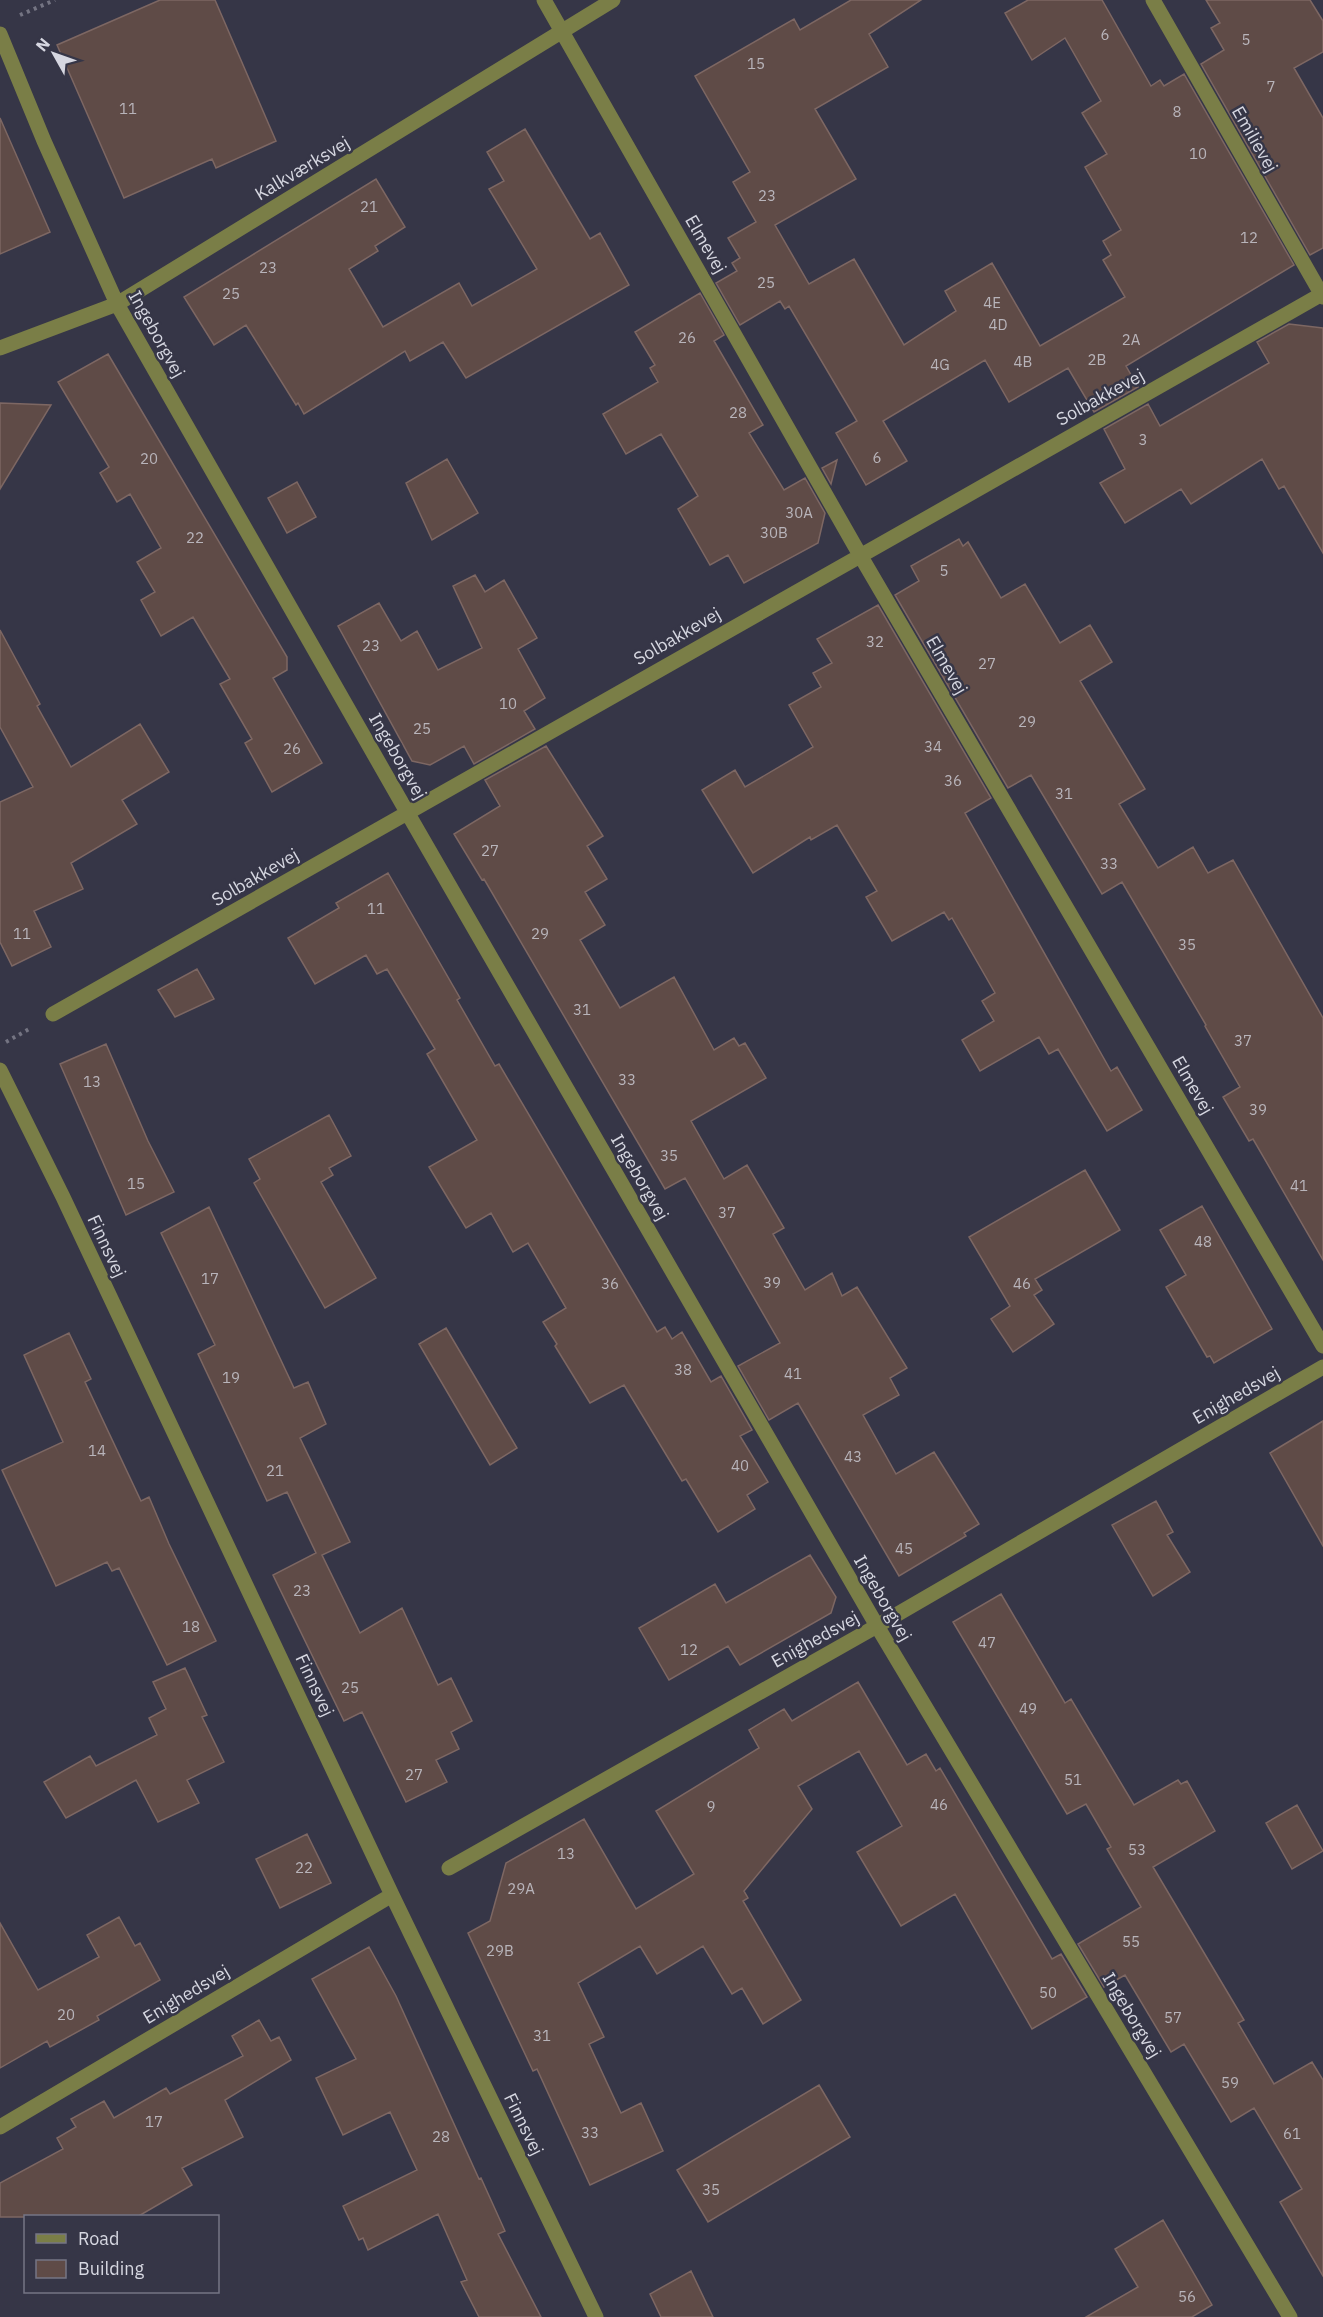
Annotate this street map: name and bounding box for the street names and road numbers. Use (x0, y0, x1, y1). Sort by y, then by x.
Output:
street label: Emilievej (1227, 102, 1283, 176)
street label: Kalkværksvej (250, 131, 354, 205)
street label: Elmevej (680, 211, 732, 277)
street label: Ingeborgvej (124, 286, 190, 382)
street label: Solbakkevej (1052, 363, 1148, 431)
street label: Solbakkevej (629, 602, 725, 670)
street label: Elmevej (921, 632, 973, 698)
street label: Ingeborgvej (364, 709, 432, 803)
street label: Solbakkevej (207, 843, 303, 911)
street label: Elmevej (1167, 1052, 1219, 1118)
street label: Ingeborgvej (606, 1130, 674, 1224)
street label: Finnsvej (82, 1211, 132, 1281)
street label: Enighedsvej (1188, 1361, 1284, 1429)
street label: Ingeborgvej (849, 1551, 917, 1645)
street label: Enighedsvej (767, 1605, 863, 1673)
street label: Finnsvej (290, 1650, 340, 1720)
street label: Enighedsvej (139, 1959, 233, 2029)
street label: Ingeborgvej (1097, 1968, 1167, 2062)
street label: Finnsvej (499, 2089, 549, 2159)

